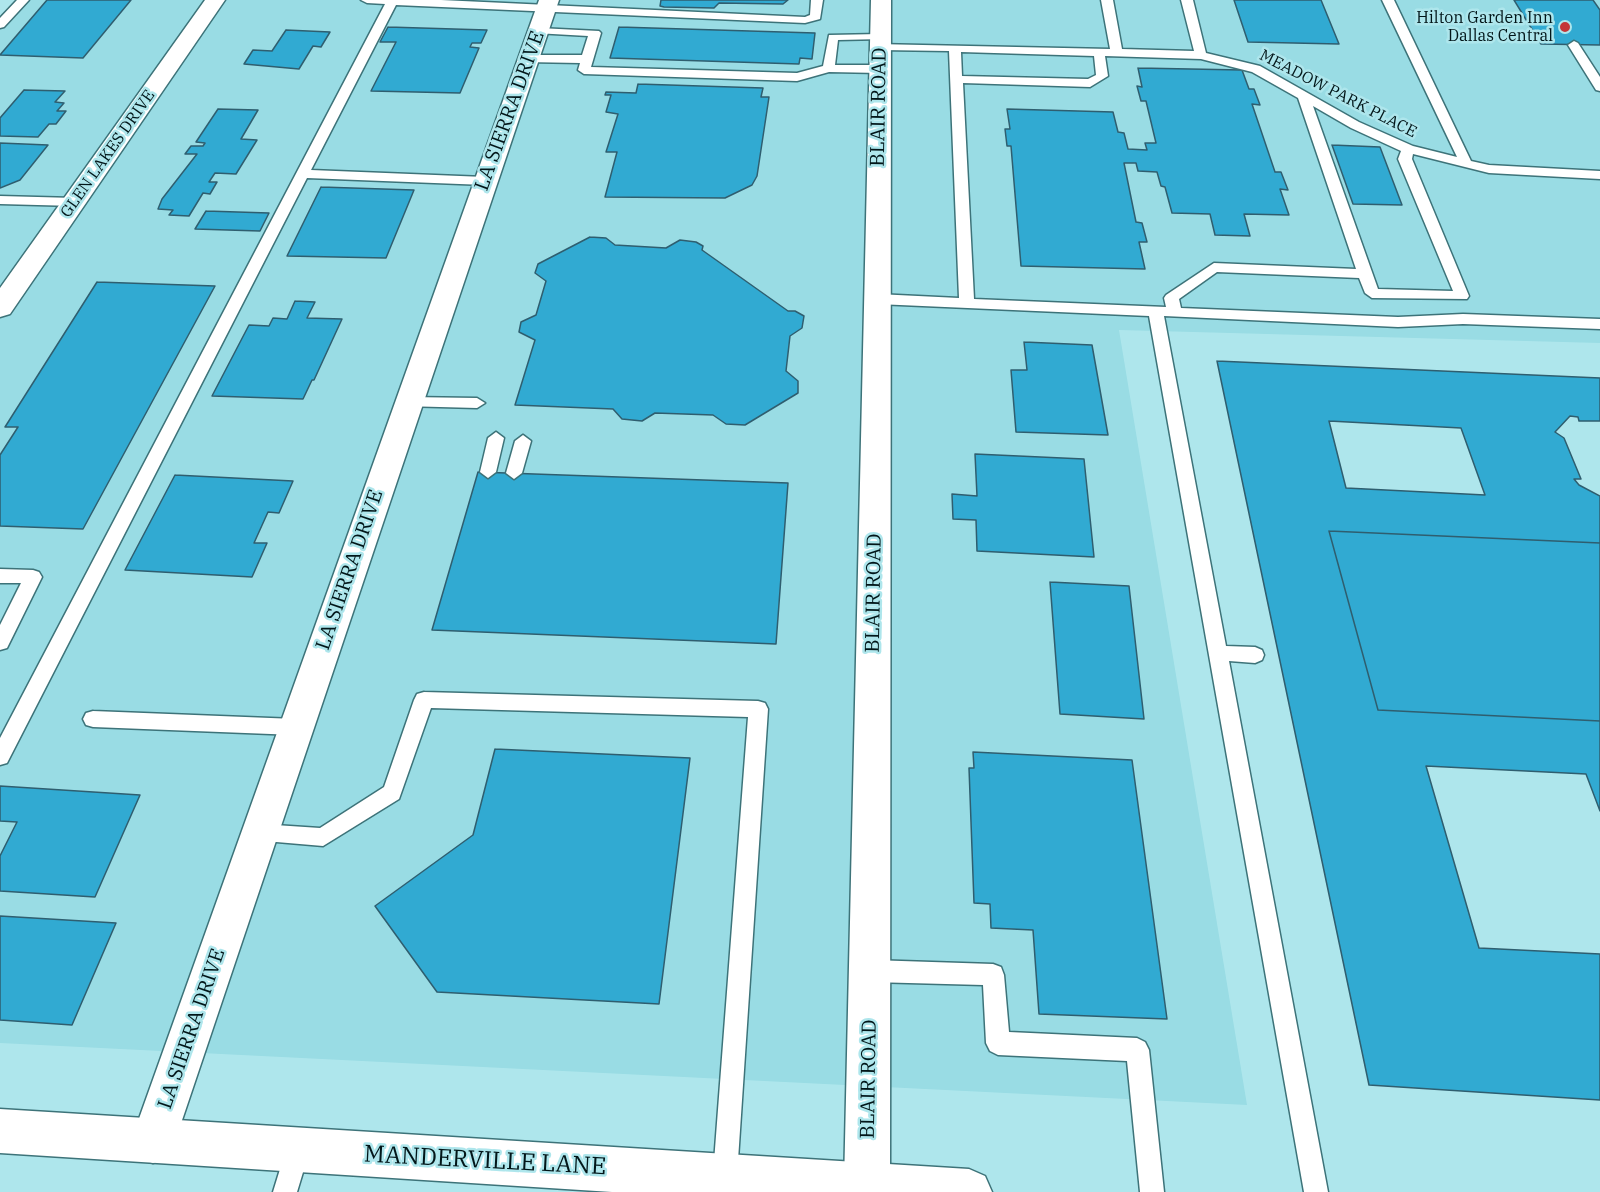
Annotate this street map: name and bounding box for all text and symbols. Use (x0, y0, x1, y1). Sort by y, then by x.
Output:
place label: Hilton Garden Inn Dallas Central (1416, 8, 1553, 46)
marker: Hilton Garden Inn Dallas Central (1558, 20, 1572, 34)
street label: LA SIERRA DRIVE (470, 28, 550, 194)
street label: MEADOW PARK PLACE (1256, 46, 1420, 142)
street label: BLAIR ROAD (866, 47, 892, 167)
street label: GLEN LAKES DRIVE (57, 87, 159, 221)
street label: LA SIERRA DRIVE (311, 487, 389, 653)
street label: BLAIR ROAD (861, 533, 887, 653)
street label: LA SIERRA DRIVE (153, 946, 231, 1112)
street label: BLAIR ROAD (856, 1019, 882, 1139)
street label: MANDERVILLE LANE (363, 1140, 607, 1182)

